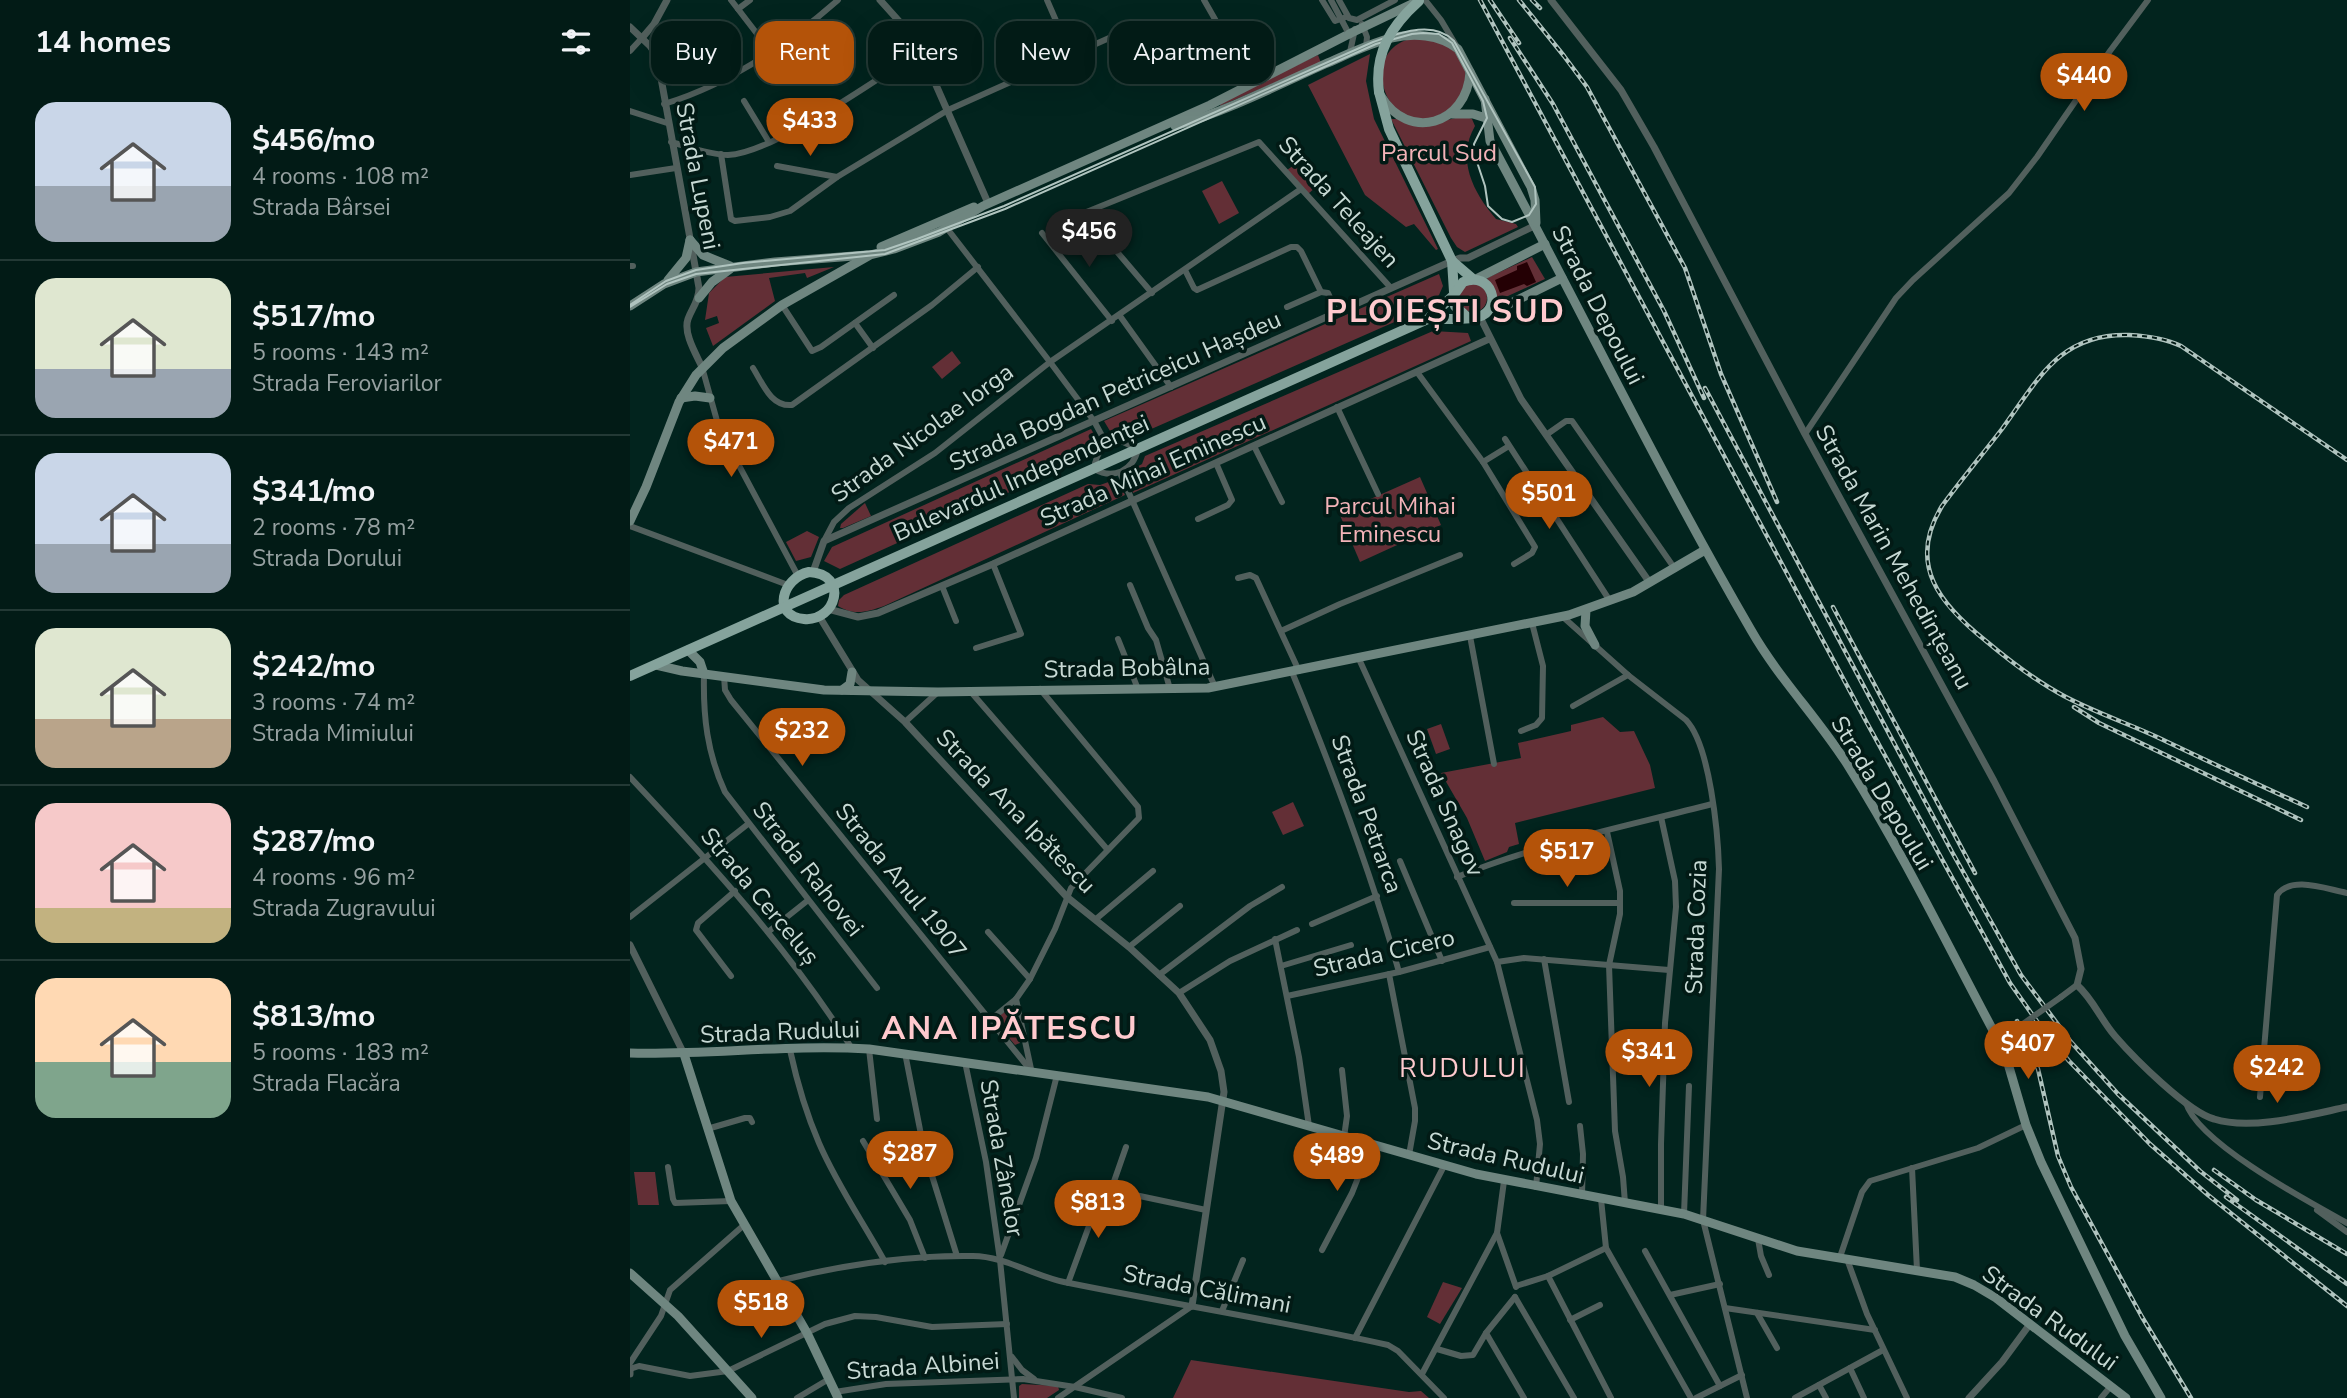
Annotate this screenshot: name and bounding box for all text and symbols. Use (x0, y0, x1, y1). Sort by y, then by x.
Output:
chip: Buy (651, 21, 741, 84)
chip: Rent (755, 21, 854, 84)
chip: Filters (868, 21, 982, 84)
chip: New (996, 21, 1095, 84)
chip: Apartment (1109, 21, 1274, 84)
text: 14 homes (35, 22, 171, 63)
icon: filters (557, 23, 595, 61)
pin: $440 (2043, 54, 2125, 113)
text: $440 (2056, 60, 2112, 91)
pin: $433 (769, 99, 851, 158)
street label: Strada Lupeni (668, 100, 728, 252)
text: $433 (782, 105, 838, 136)
text: $456/mo (252, 120, 375, 161)
street label: Strada Teleajen (1271, 129, 1407, 275)
icon: home (91, 130, 175, 214)
park label: Parcul Sud (1381, 137, 1497, 169)
text: 4 rooms · 108 m² (252, 161, 429, 192)
text: Strada Bârsei (252, 192, 390, 223)
pin: $456 (1048, 210, 1130, 269)
text: $456 (1061, 216, 1117, 247)
street label: Strada Depoului (1544, 220, 1652, 390)
district label: PLOIEȘTI SUD (1326, 290, 1566, 333)
text: $517/mo (252, 296, 375, 337)
street label: Strada Bogdan Petriceicu Hașdeu (944, 303, 1286, 479)
icon: home (91, 306, 175, 390)
text: 5 rooms · 143 m² (252, 337, 429, 368)
street label: Strada Nicolae Iorga (824, 356, 1020, 510)
text: Strada Feroviarilor (252, 368, 442, 399)
street label: Strada Mihai Eminescu (1035, 406, 1271, 534)
street label: Bulevardul Independenței (888, 407, 1154, 549)
street label: Strada Marin Mehedințeanu (1808, 419, 1980, 695)
pin: $471 (690, 420, 772, 479)
text: $471 (703, 426, 759, 457)
text: $341/mo (252, 471, 375, 512)
pin: $501 (1508, 472, 1590, 531)
text: $501 (1521, 478, 1577, 509)
icon: home (91, 481, 175, 565)
park label: Parcul Mihai Eminescu (1324, 490, 1456, 550)
text: 2 rooms · 78 m² (252, 512, 415, 543)
text: Strada Dorului (252, 543, 402, 574)
text: $242/mo (252, 646, 375, 687)
street label: Strada Bobâlna (1043, 651, 1211, 685)
icon: home (91, 656, 175, 740)
text: 3 rooms · 74 m² (252, 687, 415, 718)
pin: $232 (761, 708, 843, 768)
street label: Strada Depoului (1823, 710, 1941, 876)
text: $232 (774, 715, 830, 746)
text: Strada Mimiului (252, 718, 414, 749)
street label: Strada Ana Ipătescu (929, 722, 1103, 900)
street label: Strada Snagov (1398, 724, 1492, 882)
street label: Strada Petrarca (1324, 730, 1410, 898)
street label: Strada Rahovei (745, 795, 871, 943)
street label: Strada Anul 1907 (828, 796, 974, 966)
text: $287/mo (252, 821, 375, 862)
street label: Strada Cerceluș (693, 821, 827, 971)
pin: $517 (1526, 830, 1608, 889)
icon: home (91, 831, 175, 915)
text: $517 (1539, 836, 1595, 867)
street label: Strada Cozia (1678, 859, 1714, 995)
text: 4 rooms · 96 m² (252, 862, 415, 893)
text: Strada Zugravului (252, 893, 436, 924)
street label: Strada Cicero (1310, 921, 1458, 985)
text: $813/mo (252, 996, 375, 1037)
icon: home (91, 1006, 175, 1090)
district label: ANA IPĂTESCU (881, 1007, 1139, 1050)
street label: Strada Rudului (699, 1013, 861, 1051)
pin: $407 (1987, 1021, 2069, 1081)
text: $407 (2000, 1028, 2056, 1059)
pin: $341 (1608, 1030, 1690, 1089)
text: $341 (1621, 1036, 1677, 1067)
text: 5 rooms · 183 m² (252, 1037, 429, 1068)
pin: $242 (2236, 1046, 2318, 1105)
district label: RUDULUI (1399, 1051, 1527, 1086)
text: $242 (2249, 1052, 2305, 1083)
text: Strada Flacăra (252, 1068, 401, 1099)
street label: Strada Zânelor (972, 1077, 1032, 1240)
street label: Strada Rudului (1424, 1124, 1588, 1192)
pin: $287 (869, 1132, 951, 1191)
pin: $489 (1296, 1134, 1378, 1193)
text: $287 (882, 1138, 938, 1169)
text: $489 (1309, 1140, 1365, 1171)
pin: $813 (1057, 1180, 1139, 1240)
text: $813 (1070, 1187, 1126, 1218)
street label: Strada Călimani (1120, 1257, 1294, 1321)
street label: Strada Rudului (1976, 1258, 2124, 1378)
pin: $518 (720, 1280, 802, 1340)
text: $518 (733, 1287, 789, 1318)
street label: Strada Albinei (845, 1345, 1001, 1387)

